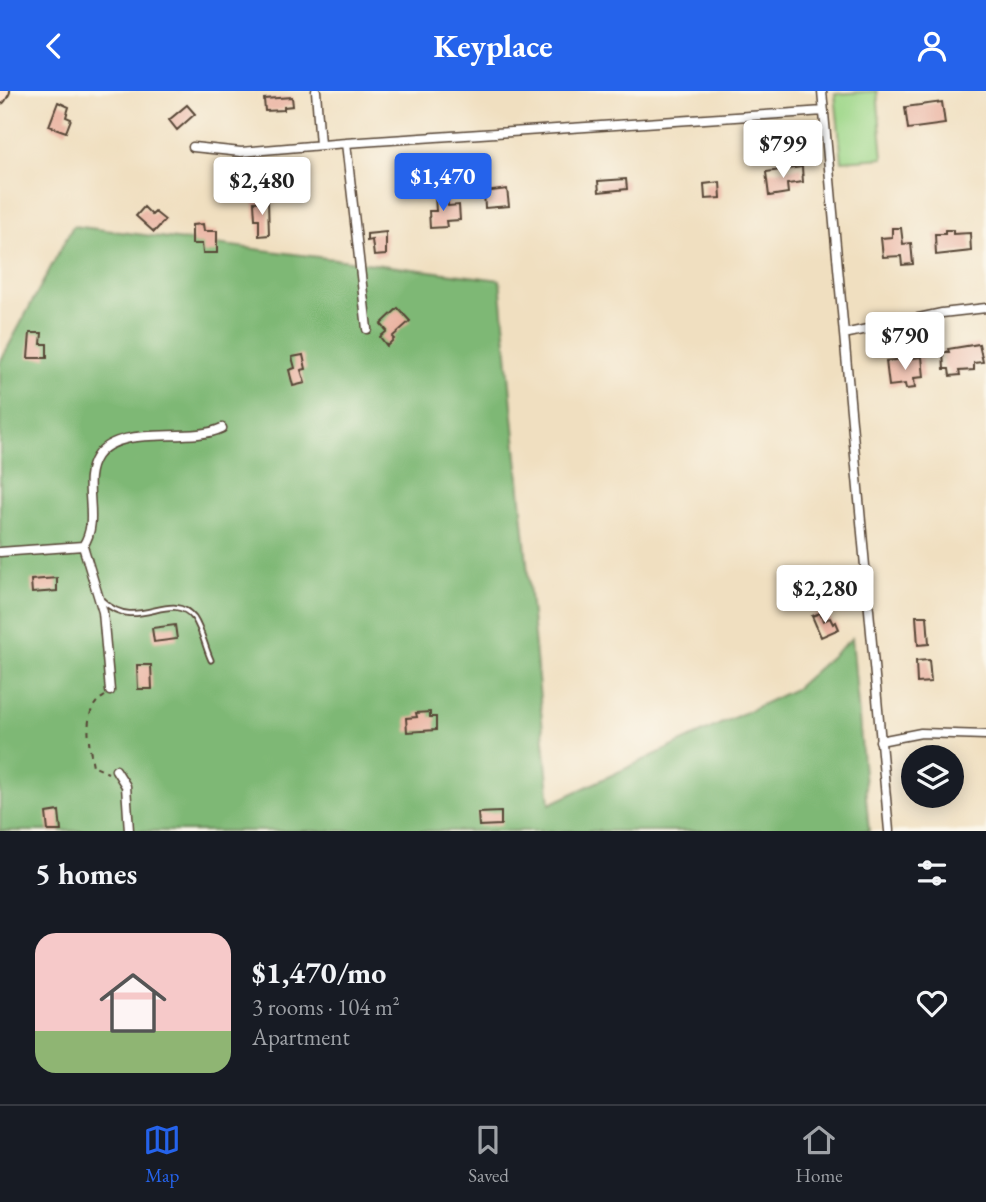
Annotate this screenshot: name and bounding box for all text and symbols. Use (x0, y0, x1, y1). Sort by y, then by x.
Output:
text: Keyplace (433, 25, 553, 67)
icon: back (35, 27, 73, 65)
icon: person (913, 27, 951, 65)
pin: $799 (742, 120, 824, 180)
text: $799 (759, 128, 807, 158)
pin: $1,470 (386, 153, 500, 213)
pin: $2,480 (205, 157, 319, 217)
text: $1,470 (411, 161, 475, 191)
text: $2,480 (230, 165, 294, 195)
pin: $790 (864, 313, 946, 372)
text: $790 (881, 320, 929, 350)
pin: $2,280 (768, 566, 882, 625)
text: $2,280 (793, 573, 857, 603)
map controls (901, 745, 964, 808)
button: layers (901, 745, 964, 808)
text: 5 homes (35, 854, 137, 893)
icon: filters (913, 854, 951, 892)
text: $1,470/mo (252, 953, 386, 992)
icon: home (91, 961, 175, 1045)
icon: heart (913, 984, 951, 1022)
text: 3 rooms · 104 m² (252, 992, 400, 1022)
text: Apartment (252, 1022, 350, 1052)
tab: Map (143, 1121, 181, 1188)
tab: Saved (468, 1121, 509, 1188)
tab: Home (796, 1121, 843, 1188)

